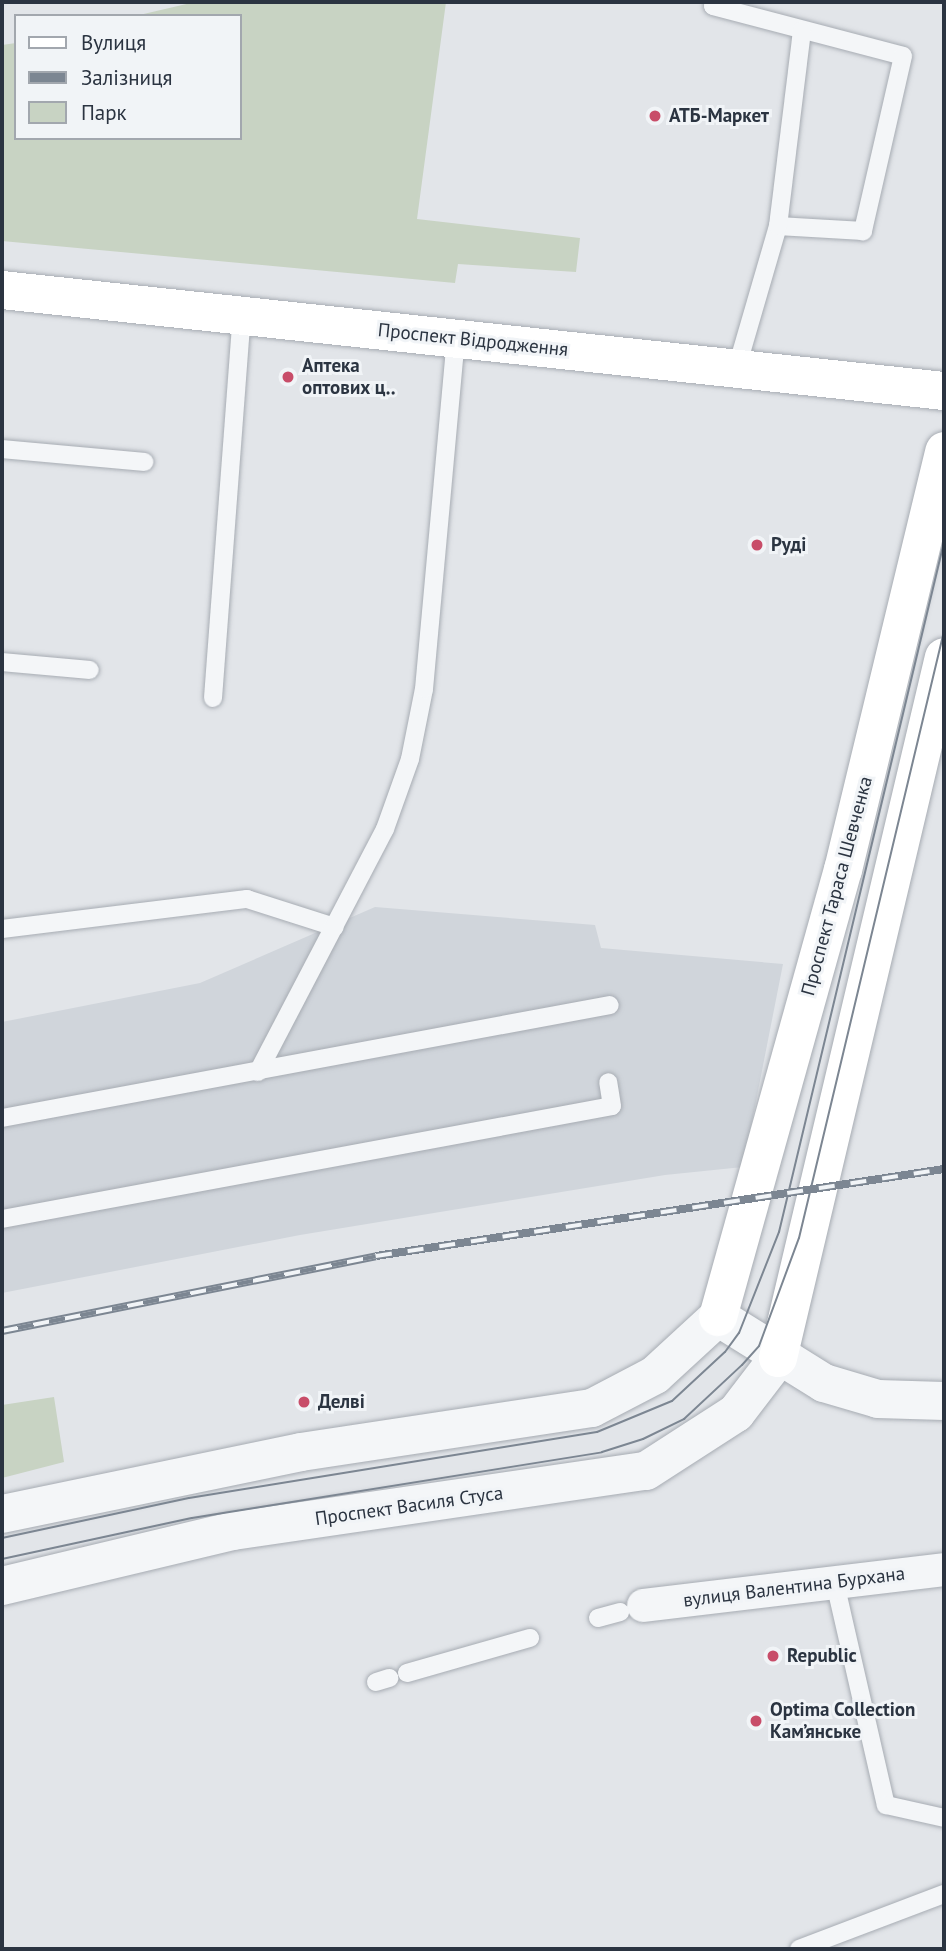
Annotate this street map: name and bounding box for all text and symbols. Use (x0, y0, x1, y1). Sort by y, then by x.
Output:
legend (14, 14, 242, 140)
text: Вулиця (81, 29, 146, 56)
text: Залізниця (81, 64, 173, 91)
text: Парк (81, 99, 127, 126)
place label: АТБ-Маркет (669, 105, 769, 127)
marker: АТБ-Маркет (647, 108, 663, 124)
street label: Проспект Відродження (376, 319, 570, 361)
place label: Аптека оптових ц‥ (302, 355, 396, 399)
marker: Аптека оптових ц‥ (280, 369, 296, 385)
place label: Рудi (771, 534, 806, 556)
marker: Рудi (749, 537, 765, 553)
street label: Проспект Тараса Шевченка (797, 773, 877, 999)
place label: Делві (318, 1391, 365, 1413)
marker: Делві (296, 1394, 312, 1410)
street label: Проспект Василя Стуса (313, 1481, 505, 1531)
street label: вулиця Валентина Бурхана (682, 1562, 906, 1612)
place label: Republic (787, 1645, 857, 1667)
marker: Republic (765, 1648, 781, 1664)
place label: Optima Collection Кам’янське (770, 1699, 916, 1743)
marker: Optima Collection Кам’янське (748, 1713, 764, 1729)

